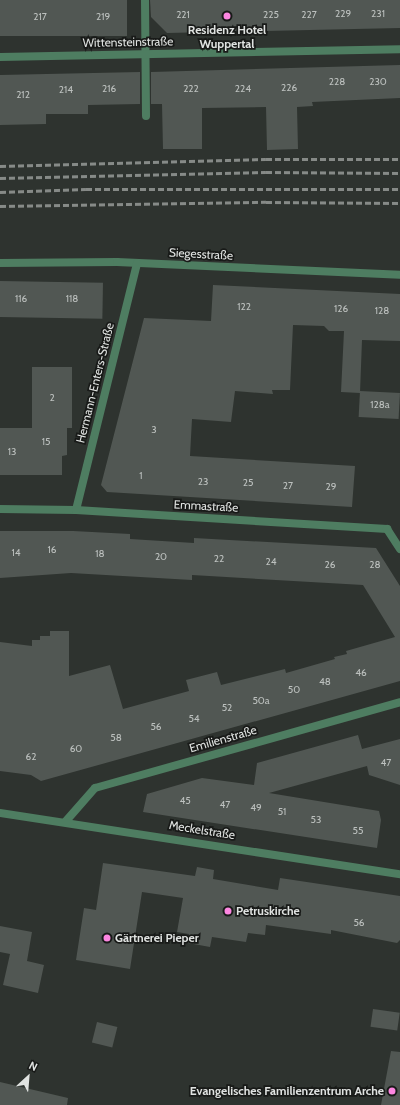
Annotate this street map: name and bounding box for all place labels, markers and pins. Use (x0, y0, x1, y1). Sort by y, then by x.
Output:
marker: Residenz Hotel Wuppertal (222, 11, 232, 21)
place label: Residenz Hotel Wuppertal (188, 23, 266, 51)
place label: Petruskirche (236, 904, 300, 918)
marker: Petruskirche (223, 906, 233, 916)
place label: Gärtnerei Pieper (115, 931, 199, 945)
marker: Gärtnerei Pieper (102, 933, 112, 943)
place label: Evangelisches Familienzentrum Arche (190, 1084, 384, 1098)
marker: Evangelisches Familienzentrum Arche (387, 1086, 397, 1096)

